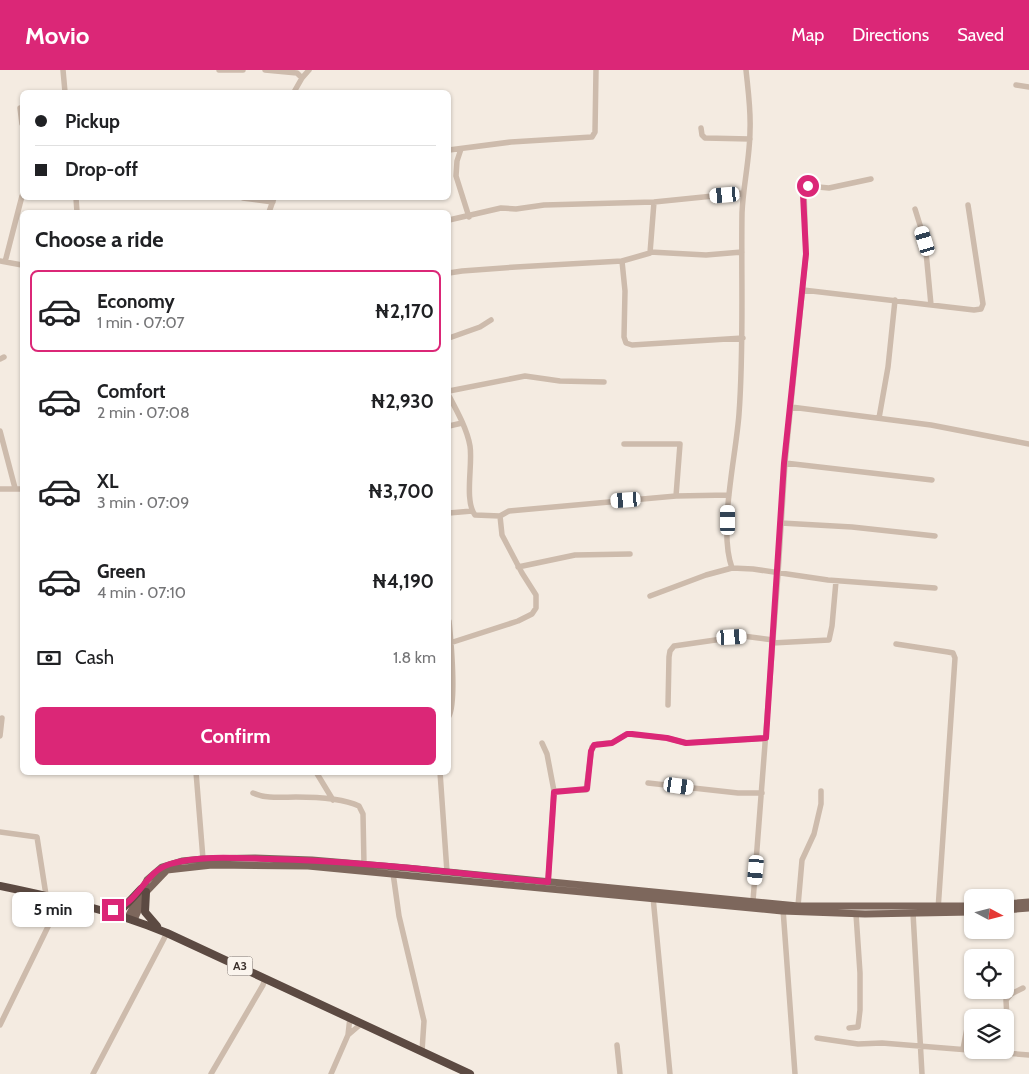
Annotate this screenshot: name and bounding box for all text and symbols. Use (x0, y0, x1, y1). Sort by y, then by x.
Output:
text: Movio (25, 21, 90, 50)
text: Map (791, 24, 824, 46)
text: Directions (852, 24, 929, 46)
text: Saved (957, 24, 1004, 46)
text: Pickup (65, 110, 120, 133)
text: Drop-off (65, 158, 138, 181)
route start (797, 175, 819, 197)
car (709, 186, 740, 204)
car (913, 224, 936, 258)
text: Choose a ride (35, 226, 164, 253)
icon: car (37, 289, 82, 334)
text: Economy (97, 290, 175, 313)
text: ₦2,170 (375, 300, 434, 323)
text: 1 min · 07:07 (97, 313, 185, 332)
icon: car (37, 379, 82, 424)
text: Comfort (97, 380, 166, 403)
text: ₦2,930 (370, 390, 434, 413)
text: 2 min · 07:08 (97, 403, 190, 422)
icon: car (37, 469, 82, 514)
text: XL (97, 470, 118, 493)
text: ₦3,700 (368, 480, 434, 503)
car (610, 491, 641, 509)
text: 3 min · 07:09 (97, 493, 189, 512)
car (720, 505, 735, 535)
icon: car (37, 559, 82, 604)
text: Green (97, 560, 146, 583)
text: ₦4,190 (372, 570, 434, 593)
text: 4 min · 07:10 (97, 583, 186, 602)
car (716, 629, 747, 645)
icon: cash (35, 644, 63, 672)
text: Cash (75, 646, 114, 669)
text: 1.8 km (393, 648, 436, 667)
button: Confirm (35, 707, 436, 765)
car (663, 776, 694, 796)
car (747, 854, 764, 886)
north arrow (964, 889, 1014, 939)
map controls (964, 889, 1014, 1059)
callout: 5 min (13, 892, 96, 928)
route end (102, 899, 124, 921)
text: 5 min (34, 900, 72, 919)
button: locate (964, 949, 1014, 999)
road number: A3 (228, 956, 252, 976)
button: layers (964, 1009, 1014, 1059)

